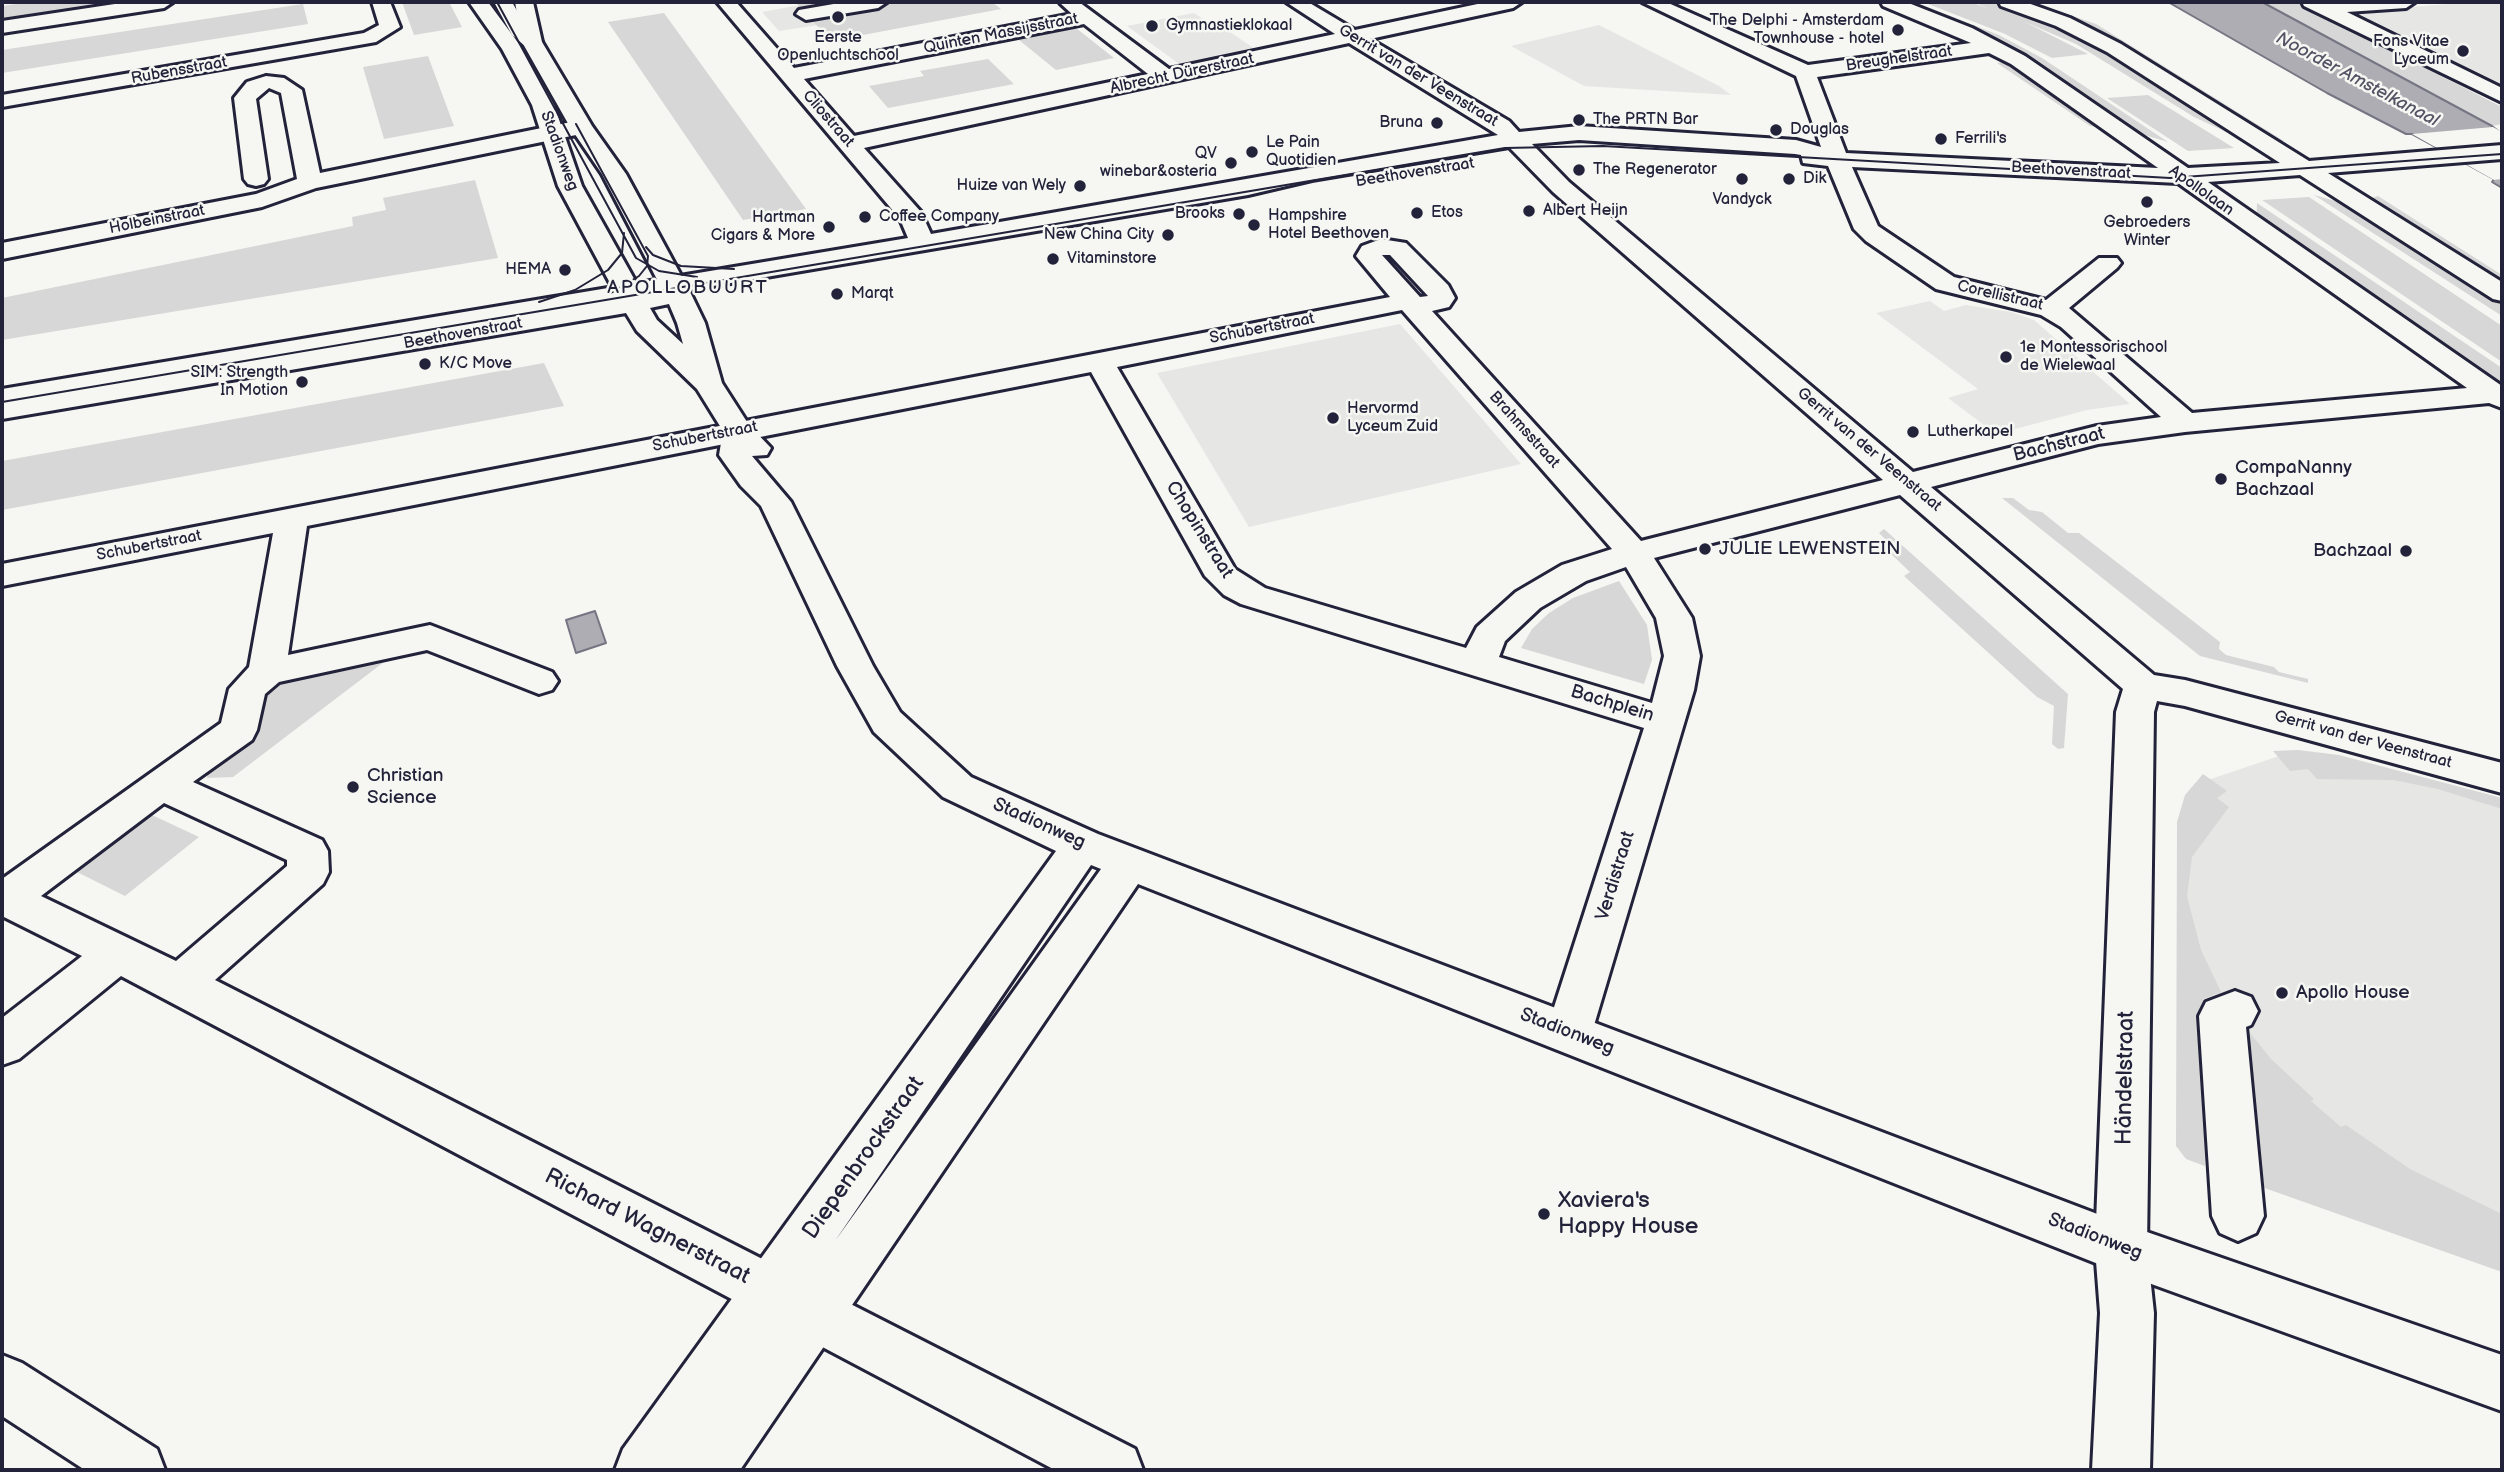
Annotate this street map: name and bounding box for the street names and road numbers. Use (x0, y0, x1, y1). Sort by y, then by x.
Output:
street label: Quinten Massijsstraat (922, 10, 1080, 58)
street label: Gerrit van der Veenstraat (1335, 21, 1501, 131)
street label: Breughelstraat (1845, 42, 1953, 76)
street label: Albrecht Dürerstraat (1108, 49, 1256, 99)
street label: Rubensstraat (130, 53, 228, 89)
street label: Cliostraat (798, 87, 858, 151)
street label: Stadionweg (536, 109, 582, 193)
street label: Beethovenstraat (1354, 154, 1476, 192)
street label: Beethovenstraat (2011, 158, 2131, 184)
street label: Apollolaan (2165, 162, 2237, 220)
street label: Holbeinstraat (108, 201, 206, 239)
street label: Corellistraat (1955, 277, 2045, 315)
street label: Schubertstraat (1208, 309, 1316, 349)
street label: Beethovenstraat (402, 314, 524, 354)
street label: Gerrit van der Veenstraat (1793, 384, 1945, 516)
street label: Brahmsstraat (1484, 388, 1564, 472)
street label: Schubertstraat (651, 417, 759, 457)
street label: Bachstraat (2011, 423, 2107, 467)
street label: Chopinstraat (1160, 477, 1238, 583)
street label: Schubertstraat (95, 526, 203, 566)
street label: Bachplein (1568, 681, 1656, 727)
street label: Gerrit van der Veenstraat (2272, 707, 2454, 773)
street label: Stadionweg (989, 793, 1089, 855)
street label: Verdistraat (1592, 828, 1640, 924)
street label: Stadionweg (1517, 1004, 1617, 1060)
street label: Händelstraat (2111, 1011, 2141, 1145)
street label: Diepenbrockstraat (797, 1071, 931, 1245)
street label: Richard Wagnerstraat (540, 1163, 754, 1291)
street label: Stadionweg (2045, 1209, 2145, 1265)

